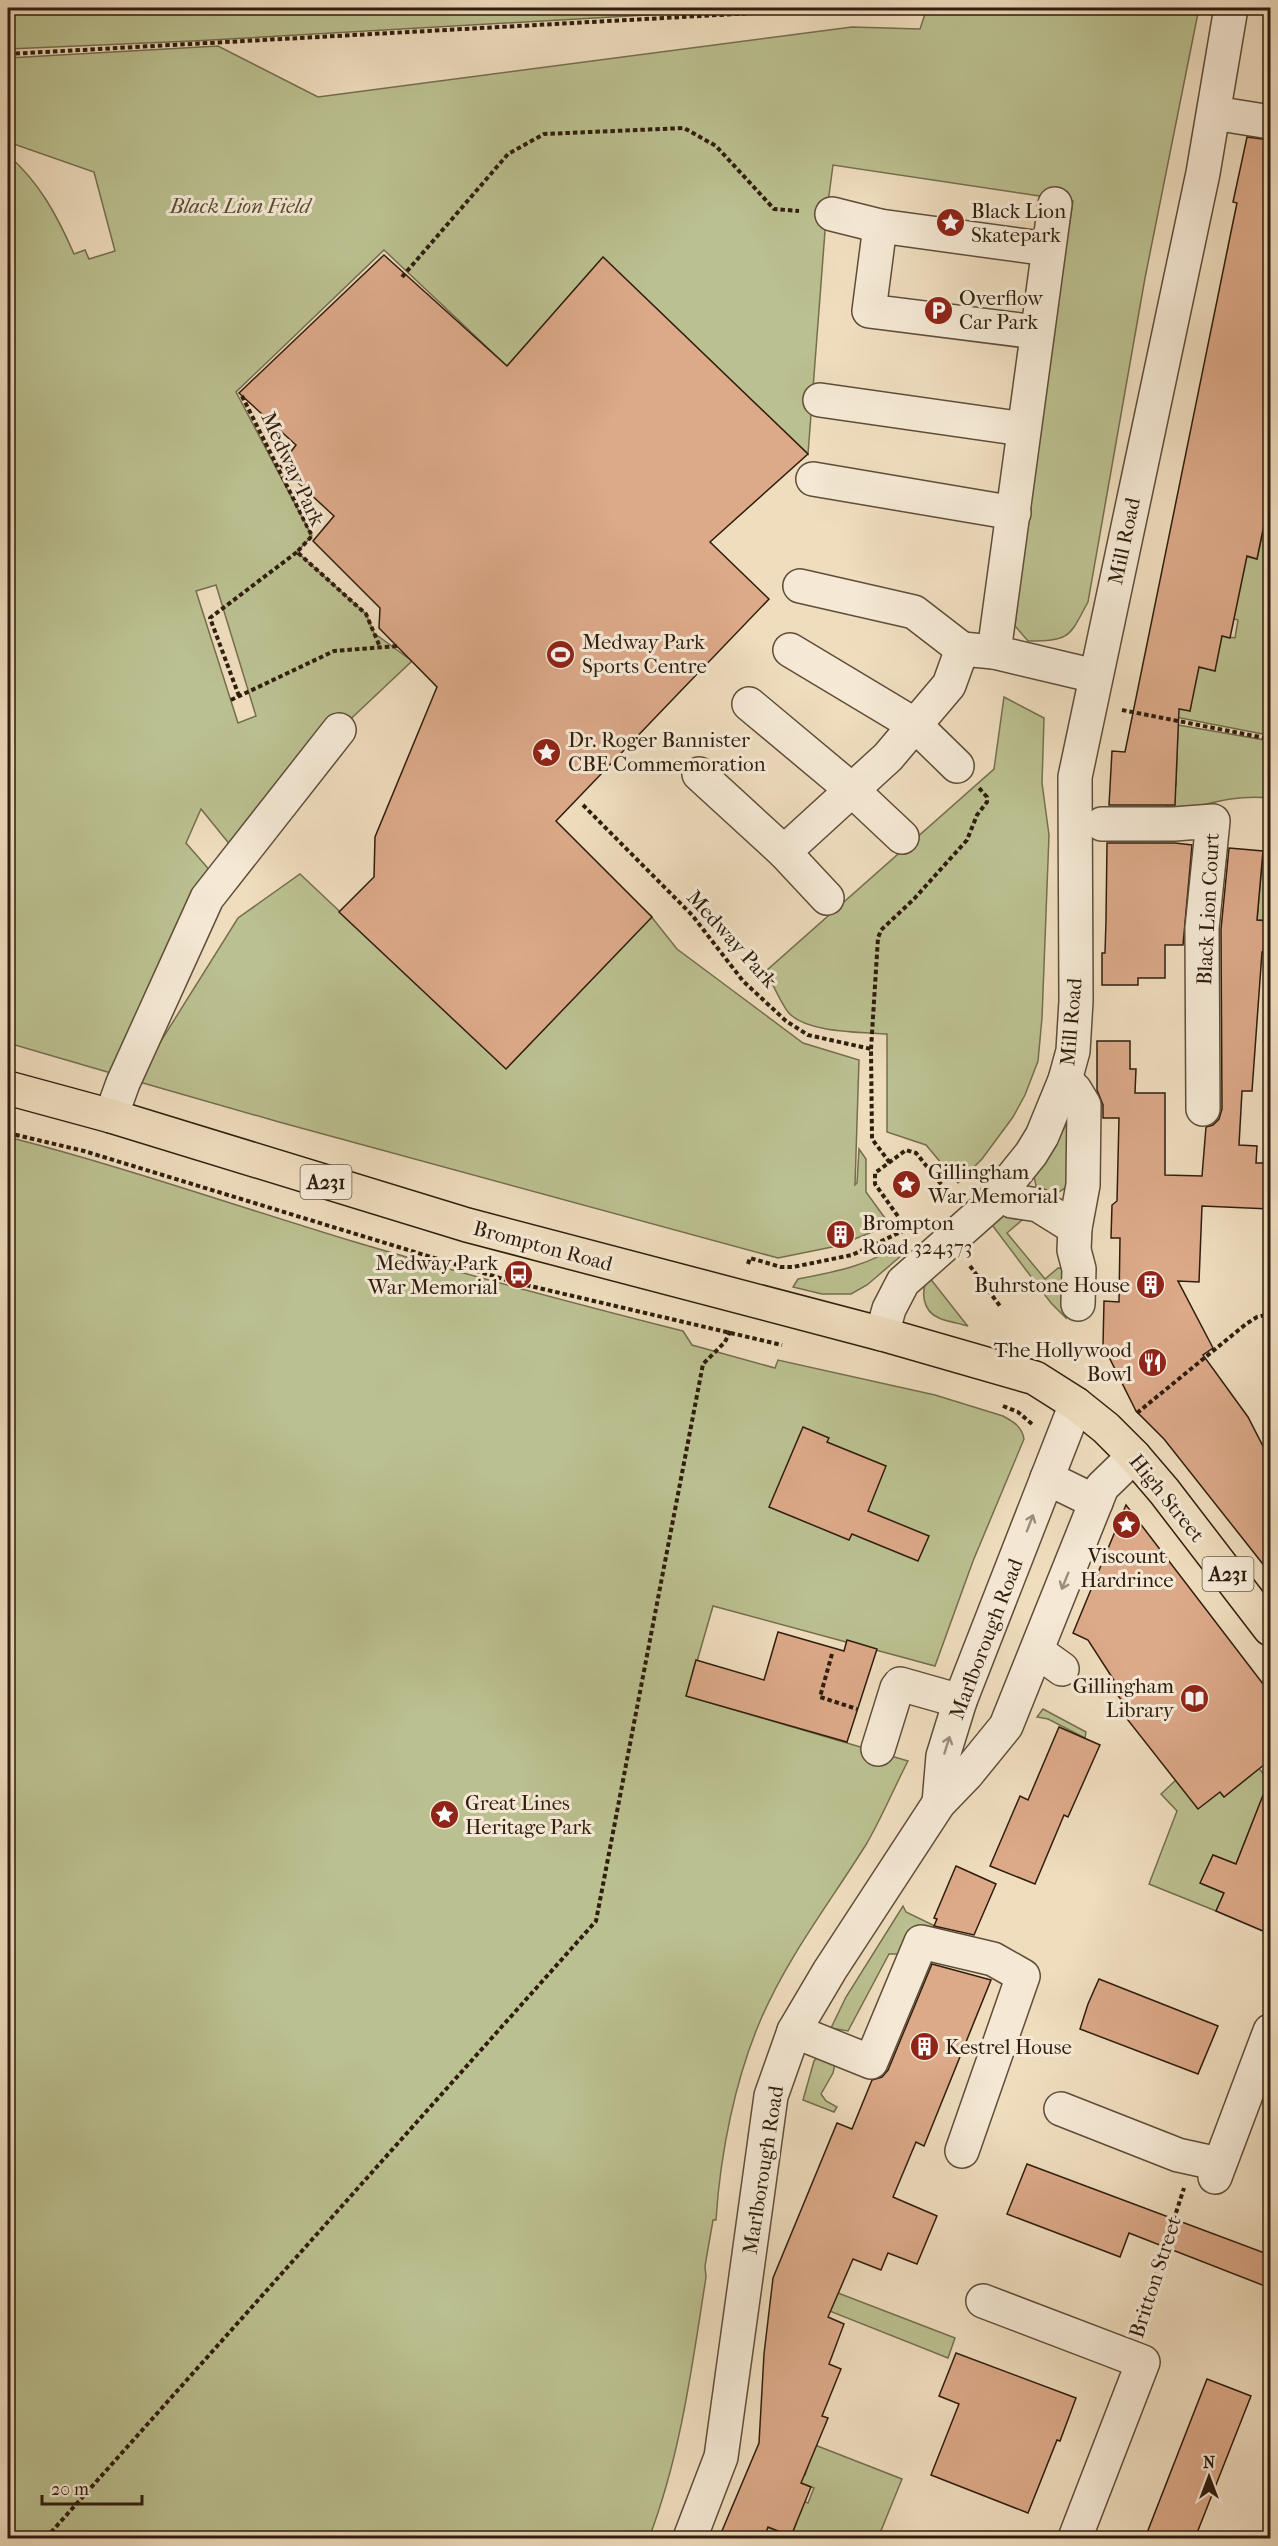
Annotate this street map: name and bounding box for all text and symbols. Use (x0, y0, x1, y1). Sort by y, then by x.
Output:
park label: Black Lion Field (169, 194, 313, 218)
place label: Black Lion Skatepark (971, 199, 1066, 247)
place icon: Black Lion Skatepark (934, 207, 966, 239)
place label: Overflow Car Park (959, 286, 1044, 334)
parking icon: Overflow Car Park (922, 294, 954, 326)
street label: Medway Park (256, 408, 330, 530)
street label: Mill Road (1103, 495, 1145, 587)
place label: Medway Park Sports Centre (582, 630, 707, 678)
sports icon: Medway Park Sports Centre (545, 638, 577, 670)
place label: Dr. Roger Bannister CBE Commemoration (568, 728, 766, 776)
place icon: Dr. Roger Bannister CBE Commemoration (531, 736, 563, 768)
street label: Black Lion Court (1192, 832, 1224, 986)
street label: Medway Park (682, 885, 782, 993)
street label: Mill Road (1055, 976, 1087, 1067)
place label: Gillingham War Memorial (927, 1160, 1058, 1208)
road number: A231 (300, 1165, 352, 1199)
place icon: Gillingham War Memorial (891, 1168, 923, 1200)
place label: Brompton Road 324373 (862, 1211, 972, 1259)
street label: Brompton Road (471, 1216, 616, 1276)
building icon: Brompton Road 324373 (825, 1219, 857, 1251)
place label: Medway Park War Memorial (367, 1251, 498, 1299)
bus stop icon: Medway Park War Memorial (503, 1259, 535, 1291)
building icon: Buhrstone House (1135, 1269, 1167, 1301)
place label: Buhrstone House (974, 1273, 1130, 1297)
place label: The Hollywood Bowl (994, 1338, 1133, 1386)
restaurant icon: The Hollywood Bowl (1137, 1346, 1169, 1378)
street label: High Street (1124, 1449, 1210, 1547)
place icon: Viscount Hardrince (1111, 1509, 1143, 1541)
one-way arrow (1025, 1514, 1036, 1533)
place label: Viscount Hardrince (1080, 1544, 1174, 1592)
street label: Marlborough Road (944, 1555, 1028, 1723)
road number: A231 (1202, 1557, 1254, 1591)
one-way arrow (1059, 1571, 1070, 1590)
place label: Gillingham Library (1073, 1674, 1175, 1722)
library icon: Gillingham Library (1179, 1682, 1211, 1714)
one-way arrow (942, 1736, 953, 1755)
place label: Great Lines Heritage Park (465, 1791, 592, 1839)
place icon: Great Lines Heritage Park (428, 1799, 460, 1831)
building icon: Kestrel House (908, 2031, 940, 2063)
place label: Kestrel House (945, 2035, 1072, 2059)
street label: Marlborough Road (738, 2083, 788, 2256)
street label: Britton Street (1124, 2213, 1186, 2341)
north arrow (1179, 2447, 1239, 2507)
text: N (1203, 2453, 1216, 2472)
scale bar (42, 2468, 142, 2506)
text: 20 m (51, 2479, 89, 2500)

